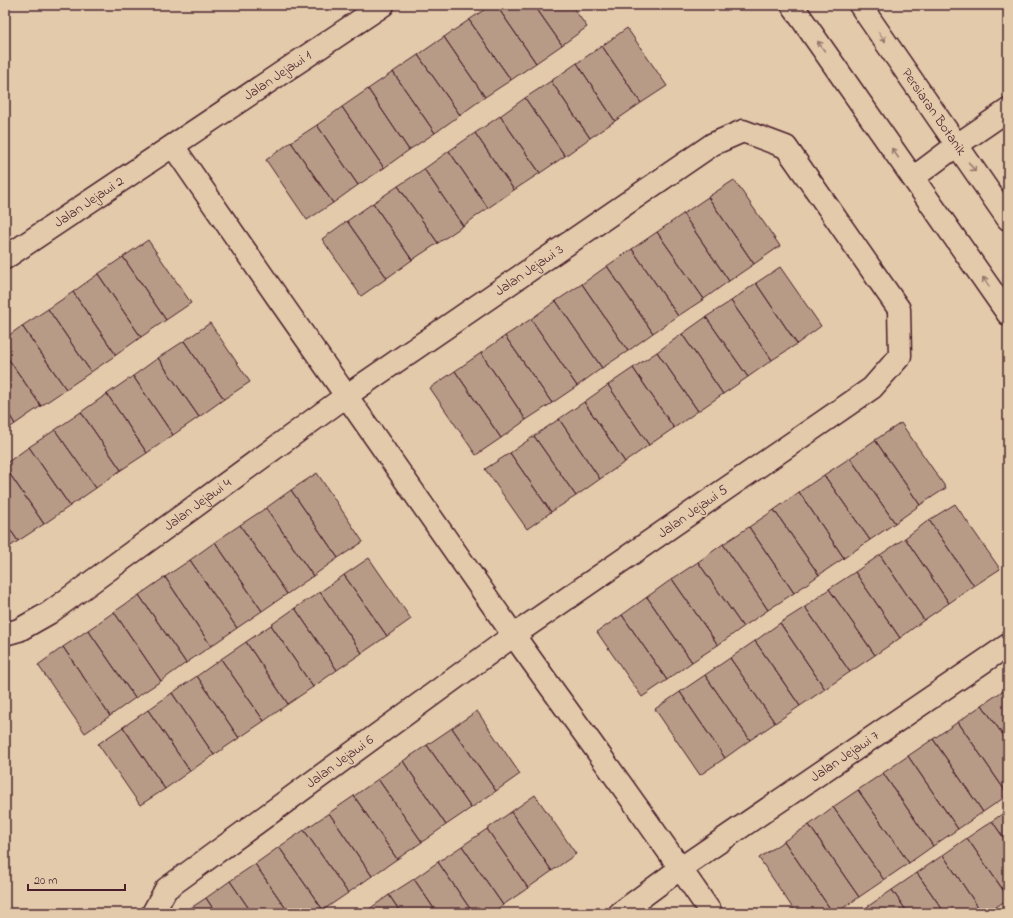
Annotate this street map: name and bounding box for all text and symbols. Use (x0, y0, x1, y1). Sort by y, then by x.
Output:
one-way arrow (878, 31, 886, 42)
one-way arrow (817, 41, 825, 52)
street label: Jalan Jejawi 1 (239, 45, 316, 106)
street label: Persiaran Botanik (896, 64, 972, 161)
one-way arrow (891, 148, 899, 159)
one-way arrow (968, 161, 976, 172)
street label: Jalan Jejawi 2 (50, 171, 128, 233)
street label: Jalan Jejawi 3 (491, 239, 568, 301)
one-way arrow (982, 277, 990, 288)
street label: Jalan Jejawi 4 (159, 472, 236, 536)
street label: Jalan Jejawi 5 (654, 480, 732, 544)
street label: Jalan Jejawi 7 (806, 725, 884, 787)
street label: Jalan Jejawi 6 (302, 730, 378, 794)
scale bar (28, 866, 125, 892)
text: 20 m (34, 872, 57, 890)

